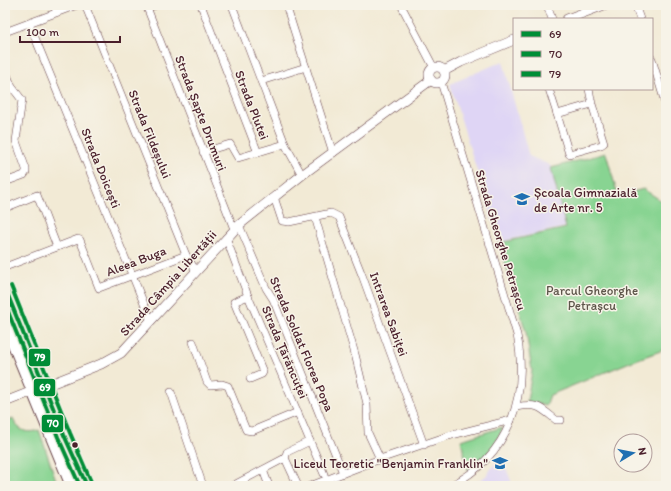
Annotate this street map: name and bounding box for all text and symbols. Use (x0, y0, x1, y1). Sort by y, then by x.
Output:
scale bar (20, 18, 120, 44)
legend (513, 18, 653, 90)
text: 100 m (26, 25, 59, 39)
text: 69 (549, 27, 562, 41)
text: 70 (549, 47, 562, 61)
street label: Strada Șapte Drumuri (172, 53, 230, 173)
text: 79 (549, 67, 561, 81)
street label: Strada Plutei (232, 68, 272, 142)
street label: Strada Fildeșului (125, 88, 175, 180)
street label: Strada Doicești (78, 126, 124, 210)
street label: Strada Gheorghe Petrașcu (472, 168, 530, 312)
place label: Școala Gimnazială de Arte nr. 5 (534, 185, 637, 215)
school or university icon: Școala Gimnazială de Arte nr. 5 (513, 190, 531, 208)
street label: Strada Câmpia Libertății (117, 227, 219, 339)
street label: Aleea Buga (104, 243, 169, 279)
street label: Intrarea Sabiței (367, 270, 411, 358)
street label: Strada Soldat Florea Popa (267, 274, 337, 414)
park label: Parcul Gheorghe Petrașcu (546, 283, 638, 313)
street label: Strada Țărăncuței (259, 303, 311, 401)
line badge: 79 (28, 348, 51, 367)
text: 79 (33, 351, 46, 364)
line badge: 69 (33, 378, 56, 397)
text: 69 (39, 381, 51, 394)
line badge: 70 (41, 414, 64, 433)
text: 70 (46, 417, 59, 430)
north arrow (613, 433, 653, 473)
unlabelled marker (70, 440, 80, 450)
text: N (635, 447, 649, 456)
school or university icon: Liceul Teoretic "Benjamin Franklin" (491, 454, 509, 472)
place label: Liceul Teoretic "Benjamin Franklin" (294, 456, 488, 471)

